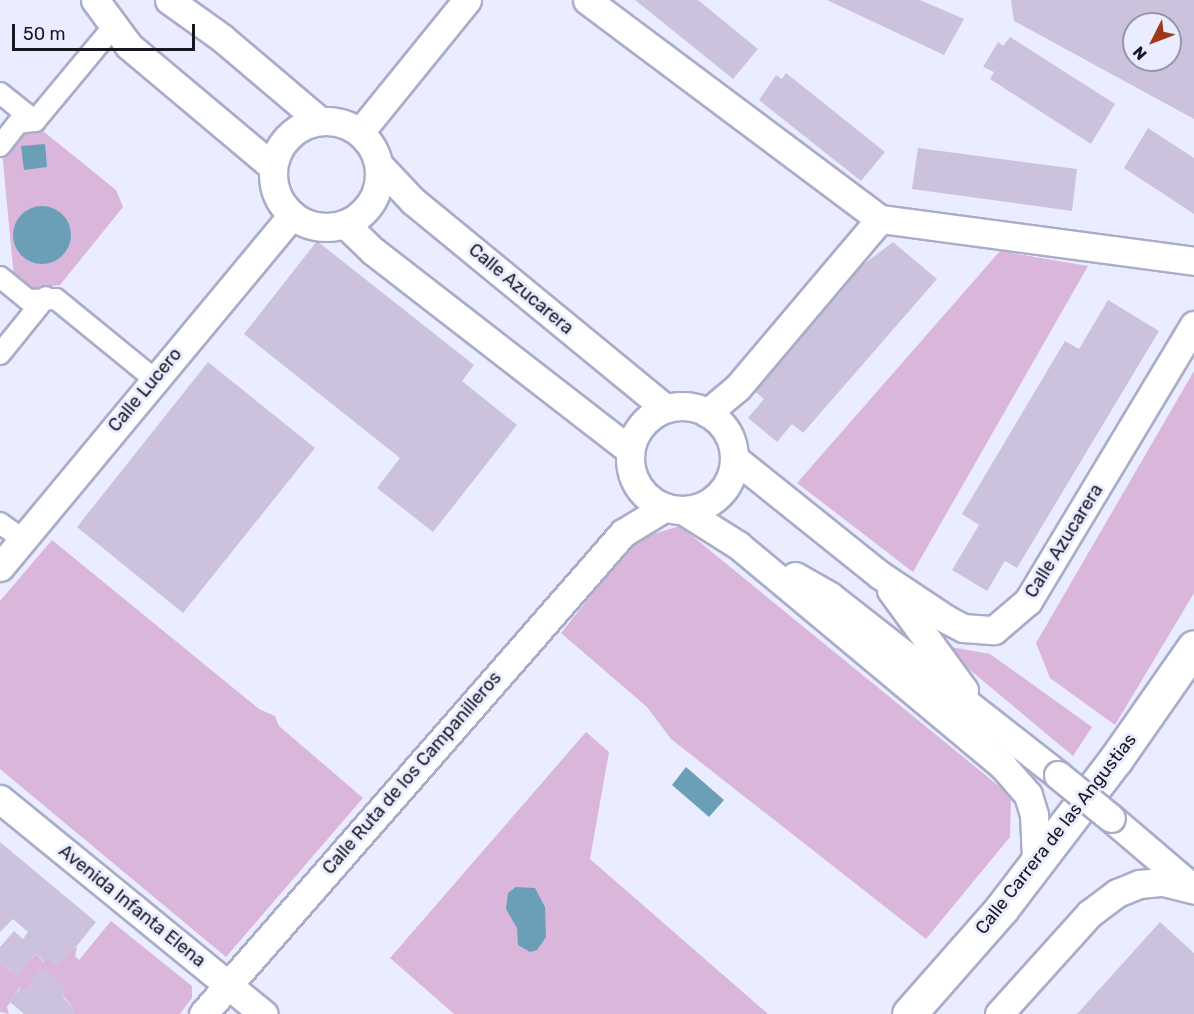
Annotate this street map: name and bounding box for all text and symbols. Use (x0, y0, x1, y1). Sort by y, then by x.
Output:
scale bar (15, 12, 198, 50)
north arrow (1122, 12, 1182, 72)
text: 50 m (23, 23, 66, 45)
text: N (1129, 42, 1151, 64)
street label: Calle Azucarera (464, 239, 578, 339)
street label: Calle Lucero (104, 344, 186, 436)
street label: Calle Azucarera (1020, 480, 1108, 602)
street label: Calle Ruta de los Campanilleros (318, 667, 506, 879)
street label: Calle Carrera de las Angustias (971, 729, 1141, 939)
street label: Avenida Infanta Elena (54, 840, 210, 972)

